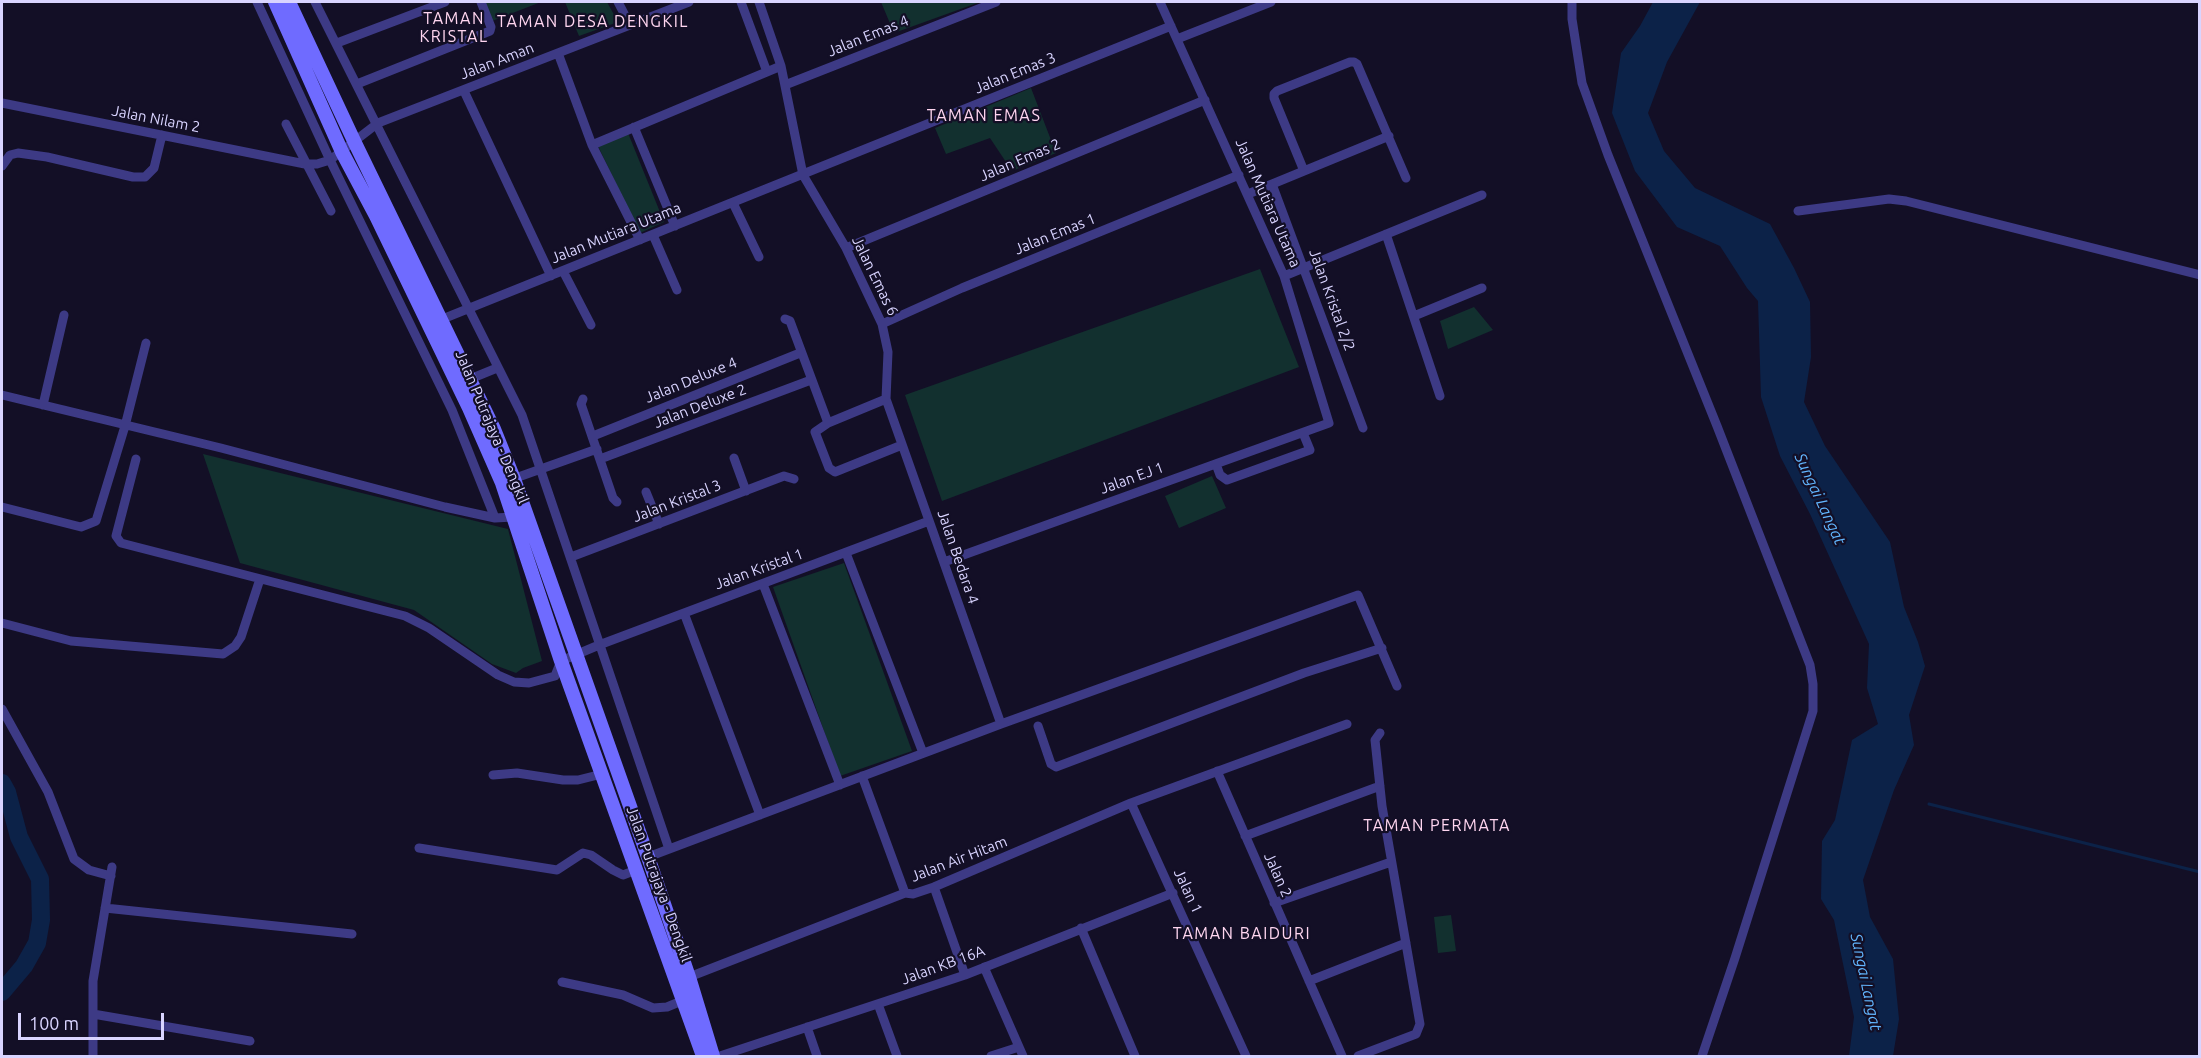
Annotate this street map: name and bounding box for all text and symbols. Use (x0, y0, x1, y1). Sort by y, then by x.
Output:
district label: TAMAN KRISTAL (419, 9, 489, 47)
district label: TAMAN DESA DENGKIL (497, 12, 689, 32)
street label: Jalan Emas 4 (825, 12, 911, 60)
street label: Jalan Aman (457, 39, 537, 83)
street label: Jalan Emas 3 (972, 49, 1058, 97)
street label: Jalan Nilam 2 (110, 102, 202, 136)
district label: TAMAN EMAS (927, 106, 1041, 126)
street label: Jalan Emas 2 (977, 135, 1063, 185)
street label: Jalan Mutiara Utama (1232, 136, 1304, 270)
street label: Jalan Mutiara Utama (548, 199, 684, 267)
street label: Jalan Emas 1 (1012, 210, 1098, 258)
street label: Jalan Emas 6 (848, 233, 902, 319)
street label: Jalan Kristal 2/2 (1305, 247, 1359, 353)
street label: Jalan Putrajaya - Dengkil (452, 348, 532, 506)
street label: Jalan Deluxe 4 (642, 353, 740, 407)
street label: Jalan Deluxe 2 (651, 380, 749, 432)
water label: Sungai Langat (1790, 450, 1850, 548)
street label: Jalan EJ 1 (1098, 458, 1166, 498)
street label: Jalan Kristal 3 (630, 476, 724, 526)
street label: Jalan Bedara 4 (933, 508, 983, 606)
street label: Jalan Kristal 1 (712, 545, 806, 593)
street label: Jalan Putrajaya - Dengkil (622, 804, 696, 964)
district label: TAMAN PERMATA (1363, 816, 1511, 836)
street label: Jalan Air Hitam (908, 832, 1010, 886)
street label: Jalan 2 (1260, 850, 1296, 900)
street label: Jalan 1 (1170, 866, 1206, 916)
district label: TAMAN BAIDURI (1173, 924, 1311, 944)
water label: Sungai Langat (1846, 932, 1886, 1032)
street label: Jalan KB 16A (899, 942, 987, 988)
scale bar (21, 1001, 166, 1039)
text: 100 m (29, 1013, 79, 1033)

